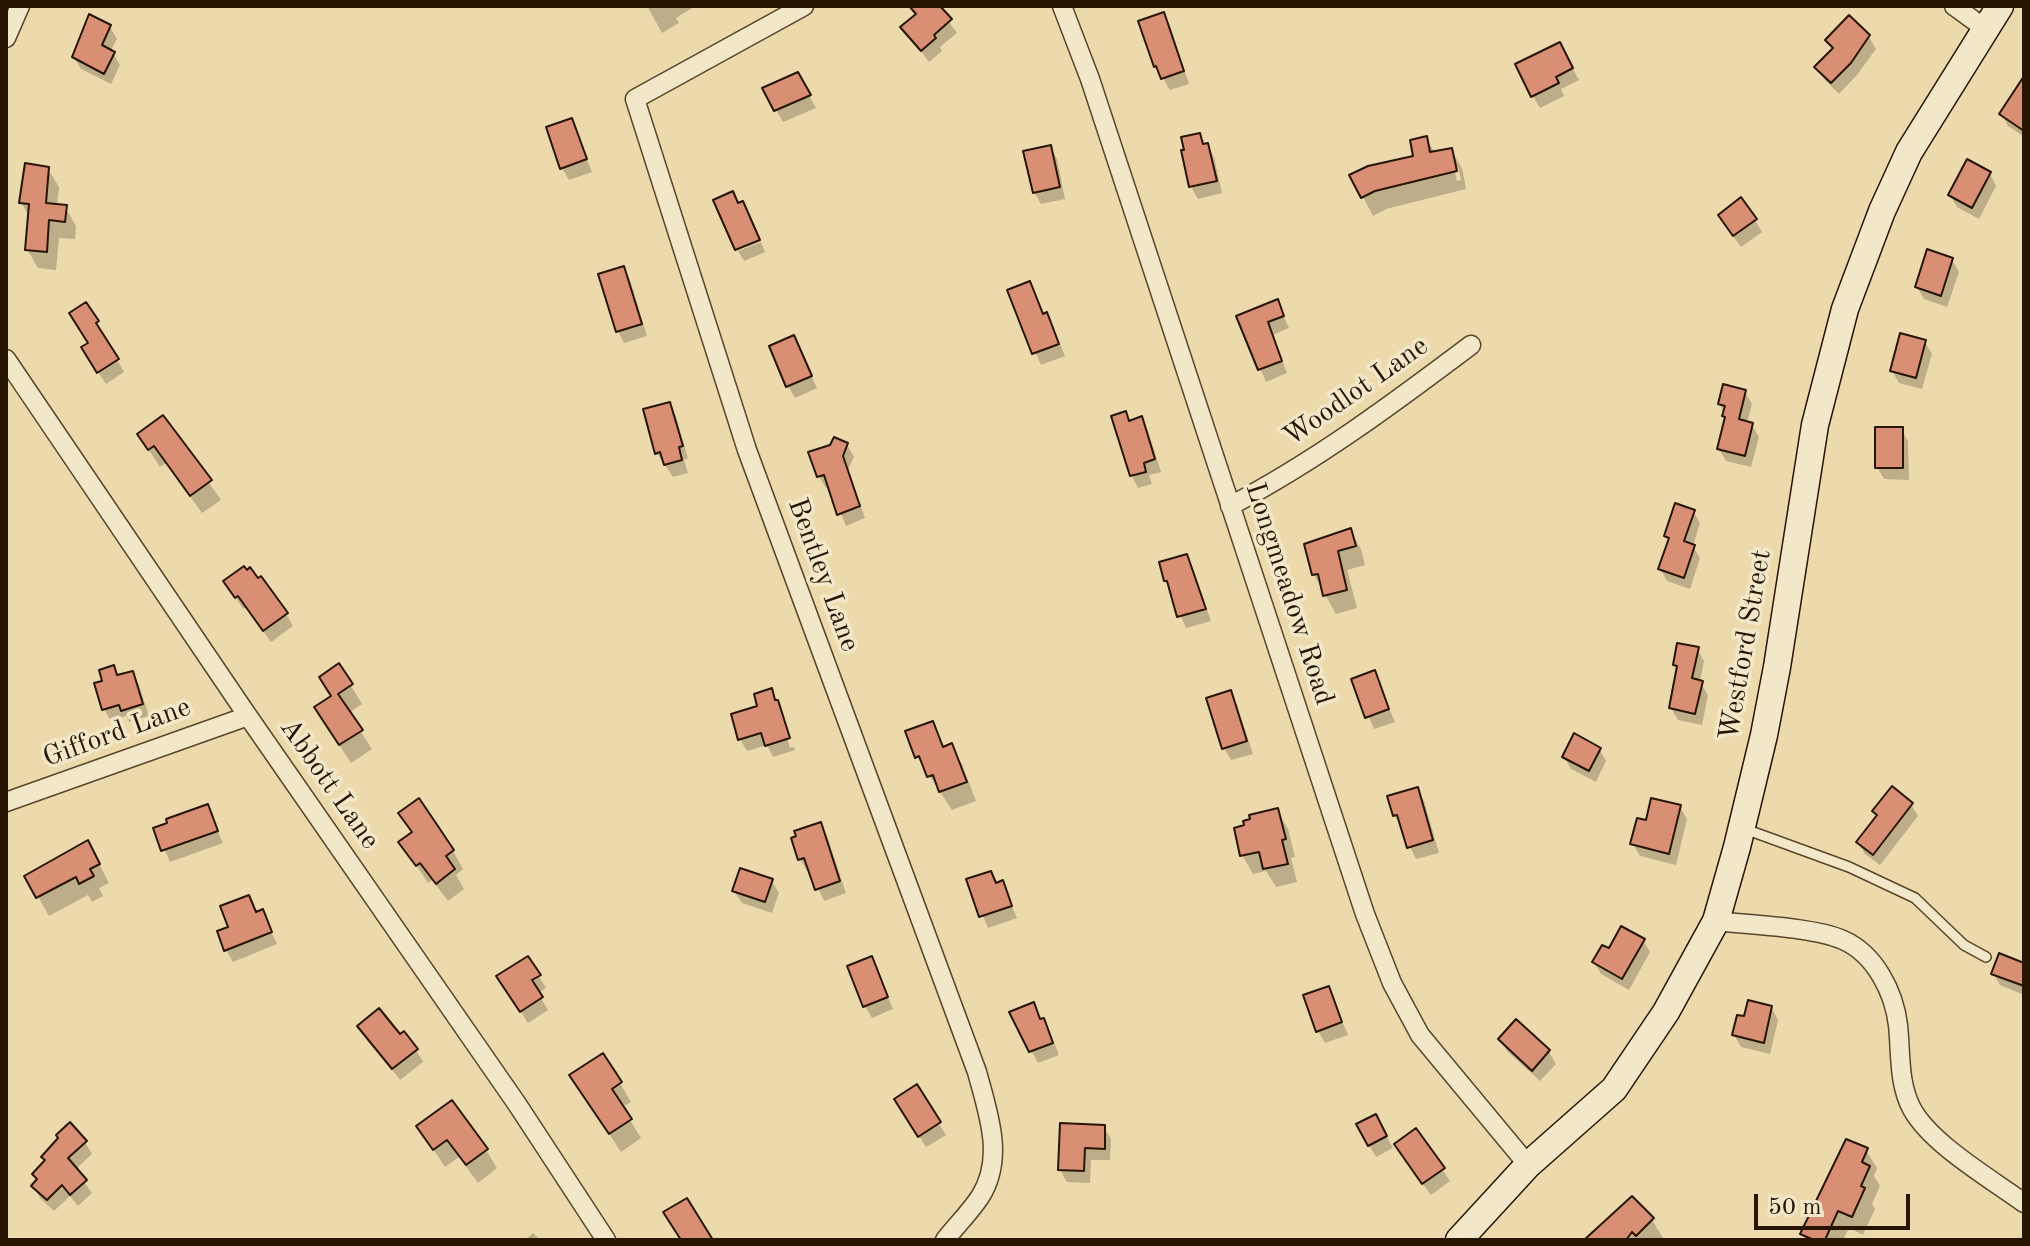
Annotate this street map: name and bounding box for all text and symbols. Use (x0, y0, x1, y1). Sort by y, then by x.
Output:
street label: Woodlot Lane (1277, 330, 1435, 454)
street label: Longmeadow Road (1237, 479, 1341, 709)
street label: Bentley Lane (780, 494, 866, 656)
street label: Westford Street (1713, 547, 1779, 743)
street label: Gifford Lane (39, 691, 195, 775)
street label: Abbott Lane (272, 712, 386, 856)
scale bar (1758, 1178, 1914, 1228)
text: 50 m (1768, 1196, 1822, 1220)

